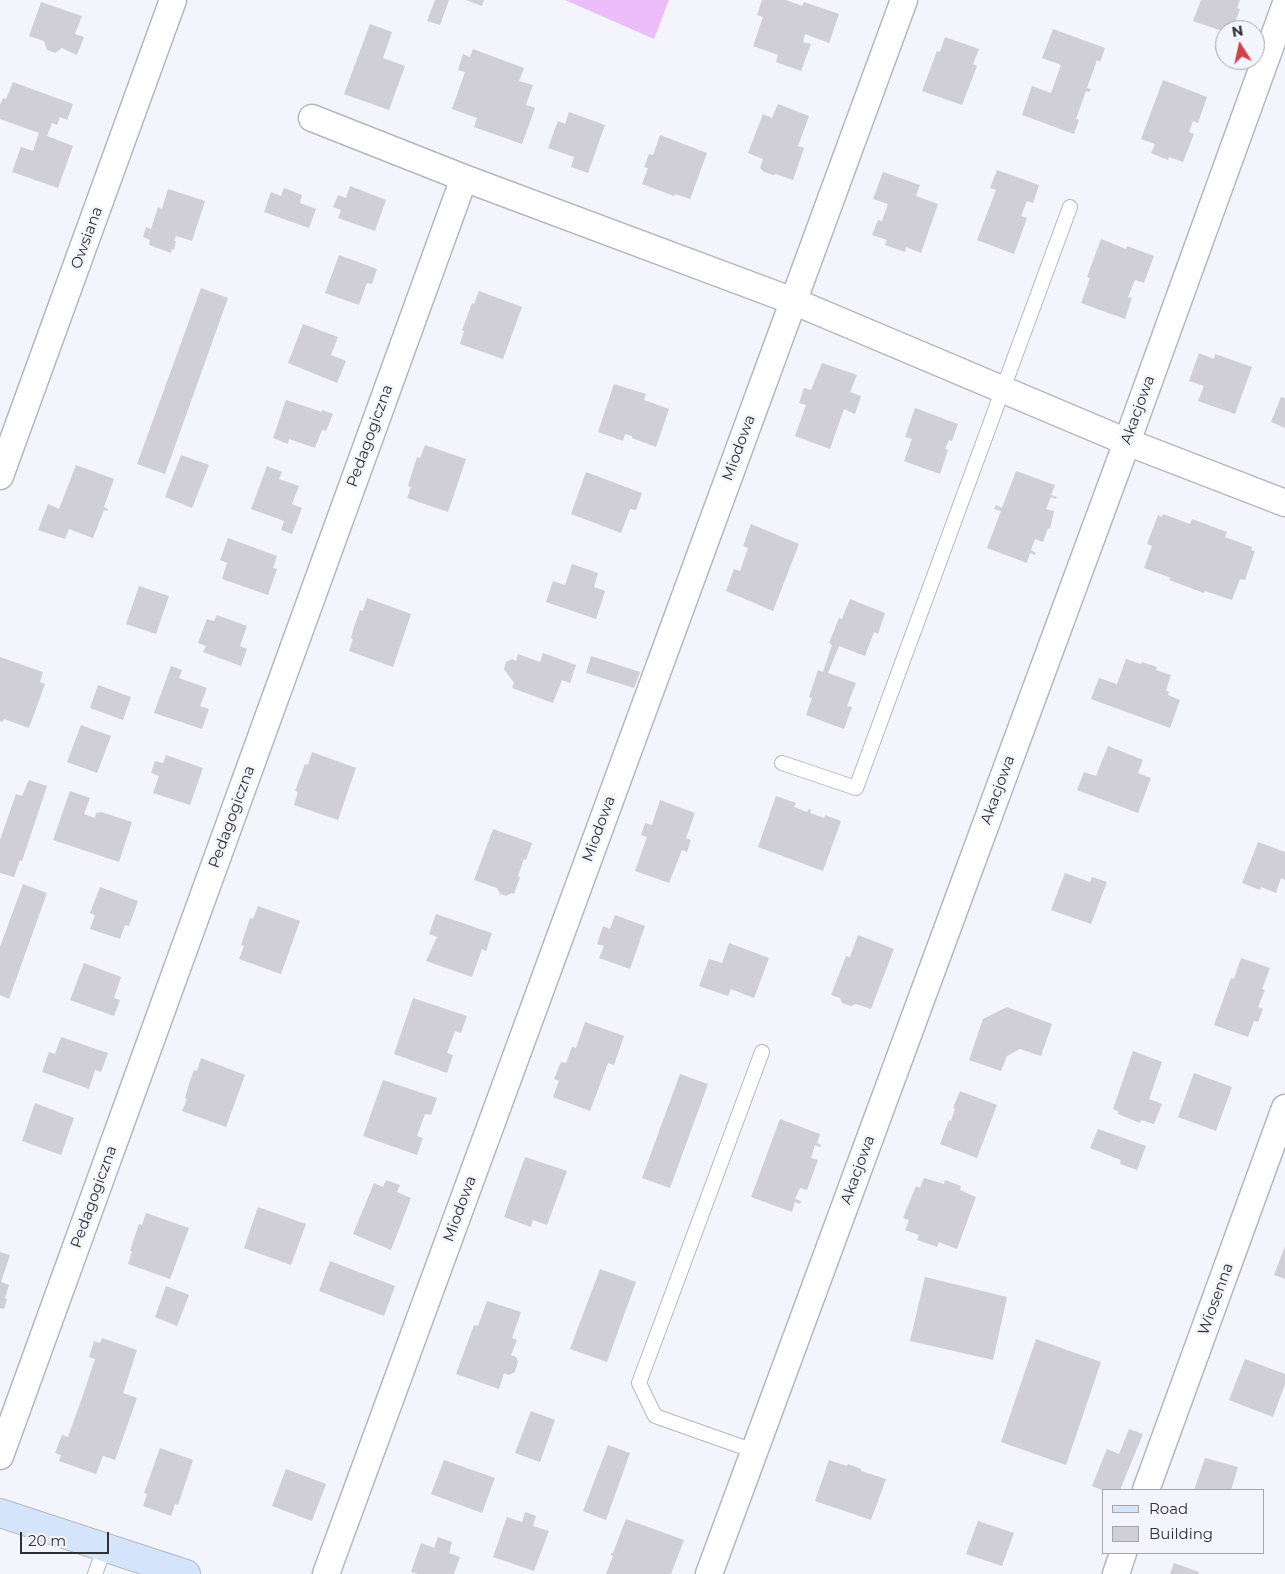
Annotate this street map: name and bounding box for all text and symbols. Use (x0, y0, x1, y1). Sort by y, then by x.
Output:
north arrow (1215, 20, 1265, 70)
text: N (1230, 21, 1245, 41)
street label: Owsiana (67, 204, 107, 272)
street label: Akacjowa (1117, 373, 1159, 447)
street label: Pedagogiczna (343, 382, 397, 490)
street label: Miodowa (719, 413, 759, 483)
street label: Akacjowa (977, 753, 1019, 827)
street label: Pedagogiczna (205, 763, 259, 871)
street label: Miodowa (579, 794, 619, 864)
street label: Akacjowa (837, 1133, 879, 1207)
street label: Pedagogiczna (67, 1143, 121, 1251)
street label: Miodowa (440, 1174, 480, 1244)
street label: Wiosenna (1195, 1261, 1237, 1337)
legend (1102, 1489, 1265, 1554)
text: Road (1149, 1499, 1188, 1518)
scale bar (22, 1522, 111, 1554)
text: Building (1149, 1524, 1213, 1543)
text: 20 m (28, 1531, 66, 1550)

